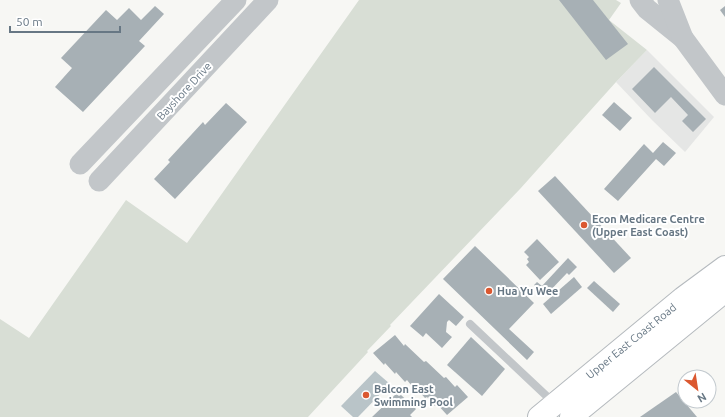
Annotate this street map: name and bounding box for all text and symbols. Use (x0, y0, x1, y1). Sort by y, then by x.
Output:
scale bar (10, 8, 120, 34)
text: 50 m (16, 15, 43, 28)
street label: Bayshore Drive (154, 60, 214, 122)
place label: Econ Medicare Centre (Upper East Coast) (592, 213, 705, 239)
marker: Econ Medicare Centre (Upper East Coast) (579, 220, 589, 230)
place label: Hua Yu Wee (497, 285, 558, 297)
marker: Hua Yu Wee (484, 286, 494, 296)
street label: Upper East Coast Road (584, 301, 678, 381)
north arrow (677, 369, 717, 409)
place label: Balcon East Swimming Pool (374, 383, 453, 408)
marker: Balcon East Swimming Pool (361, 390, 371, 400)
text: N (695, 390, 709, 405)

